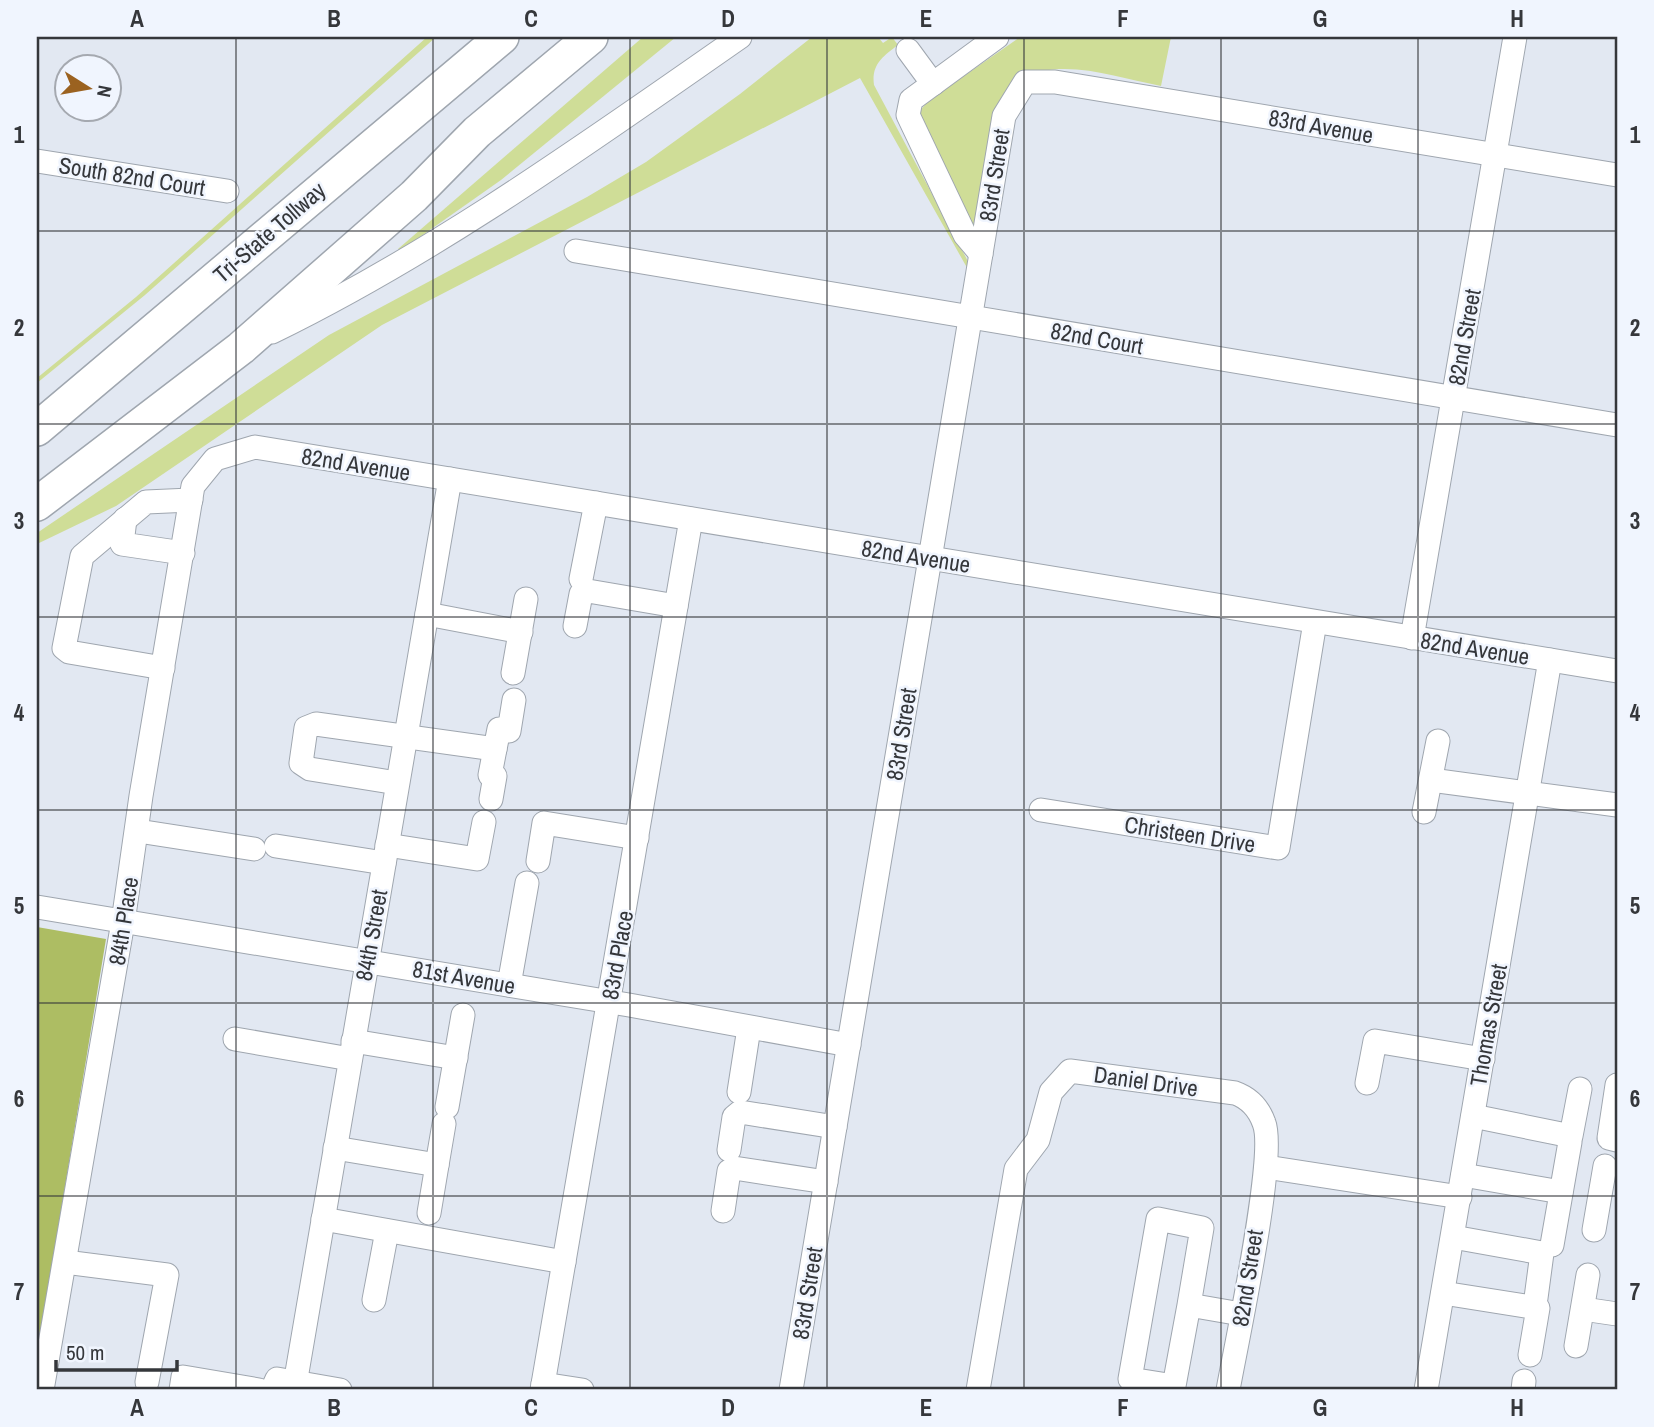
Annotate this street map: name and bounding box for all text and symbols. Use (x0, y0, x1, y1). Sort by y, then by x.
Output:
text: A (130, 3, 144, 34)
text: B (327, 3, 341, 34)
text: C (524, 3, 538, 34)
text: D (721, 3, 735, 34)
text: E (920, 3, 932, 34)
text: F (1117, 3, 1129, 34)
text: G (1313, 3, 1327, 34)
text: H (1510, 3, 1524, 34)
north arrow (52, 52, 122, 122)
text: N (91, 83, 119, 99)
street label: 83rd Avenue (1266, 102, 1376, 150)
text: 1 (14, 119, 25, 150)
text: 1 (1630, 119, 1641, 150)
street label: 83rd Street (971, 126, 1017, 224)
street label: South 82nd Court (57, 149, 207, 203)
street label: Tri-State Tollway (206, 174, 332, 289)
street label: 82nd Street (1440, 286, 1488, 388)
text: 2 (14, 312, 24, 343)
text: 2 (1630, 312, 1640, 343)
street label: 82nd Court (1048, 315, 1146, 361)
street label: 82nd Avenue (299, 440, 413, 488)
text: 3 (14, 505, 24, 536)
text: 3 (1630, 505, 1640, 536)
street label: 82nd Avenue (859, 532, 973, 580)
street label: 82nd Avenue (1418, 624, 1532, 672)
street label: 83rd Street (878, 685, 924, 783)
text: 4 (14, 697, 25, 728)
text: 4 (1630, 697, 1641, 728)
street label: Christeen Drive (1122, 808, 1258, 860)
street label: 84th Place (101, 875, 145, 967)
street label: 84th Street (348, 887, 394, 983)
text: 5 (14, 890, 24, 921)
text: 5 (1630, 890, 1640, 921)
street label: 83rd Place (594, 908, 640, 1002)
street label: 81st Avenue (410, 953, 518, 1001)
street label: Thomas Street (1462, 961, 1514, 1089)
street label: Daniel Drive (1092, 1058, 1200, 1104)
text: 6 (14, 1083, 24, 1114)
text: 6 (1630, 1083, 1640, 1114)
street label: 82nd Street (1224, 1227, 1270, 1329)
street label: 83rd Street (784, 1244, 830, 1342)
text: 7 (14, 1276, 24, 1307)
text: 7 (1630, 1276, 1640, 1307)
scale bar (56, 1329, 177, 1373)
text: 50 m (66, 1338, 104, 1367)
text: A (130, 1392, 144, 1423)
text: B (327, 1392, 341, 1423)
text: C (524, 1392, 538, 1423)
text: D (721, 1392, 735, 1423)
text: E (920, 1392, 932, 1423)
text: F (1117, 1392, 1129, 1423)
text: G (1313, 1392, 1327, 1423)
text: H (1510, 1392, 1524, 1423)

